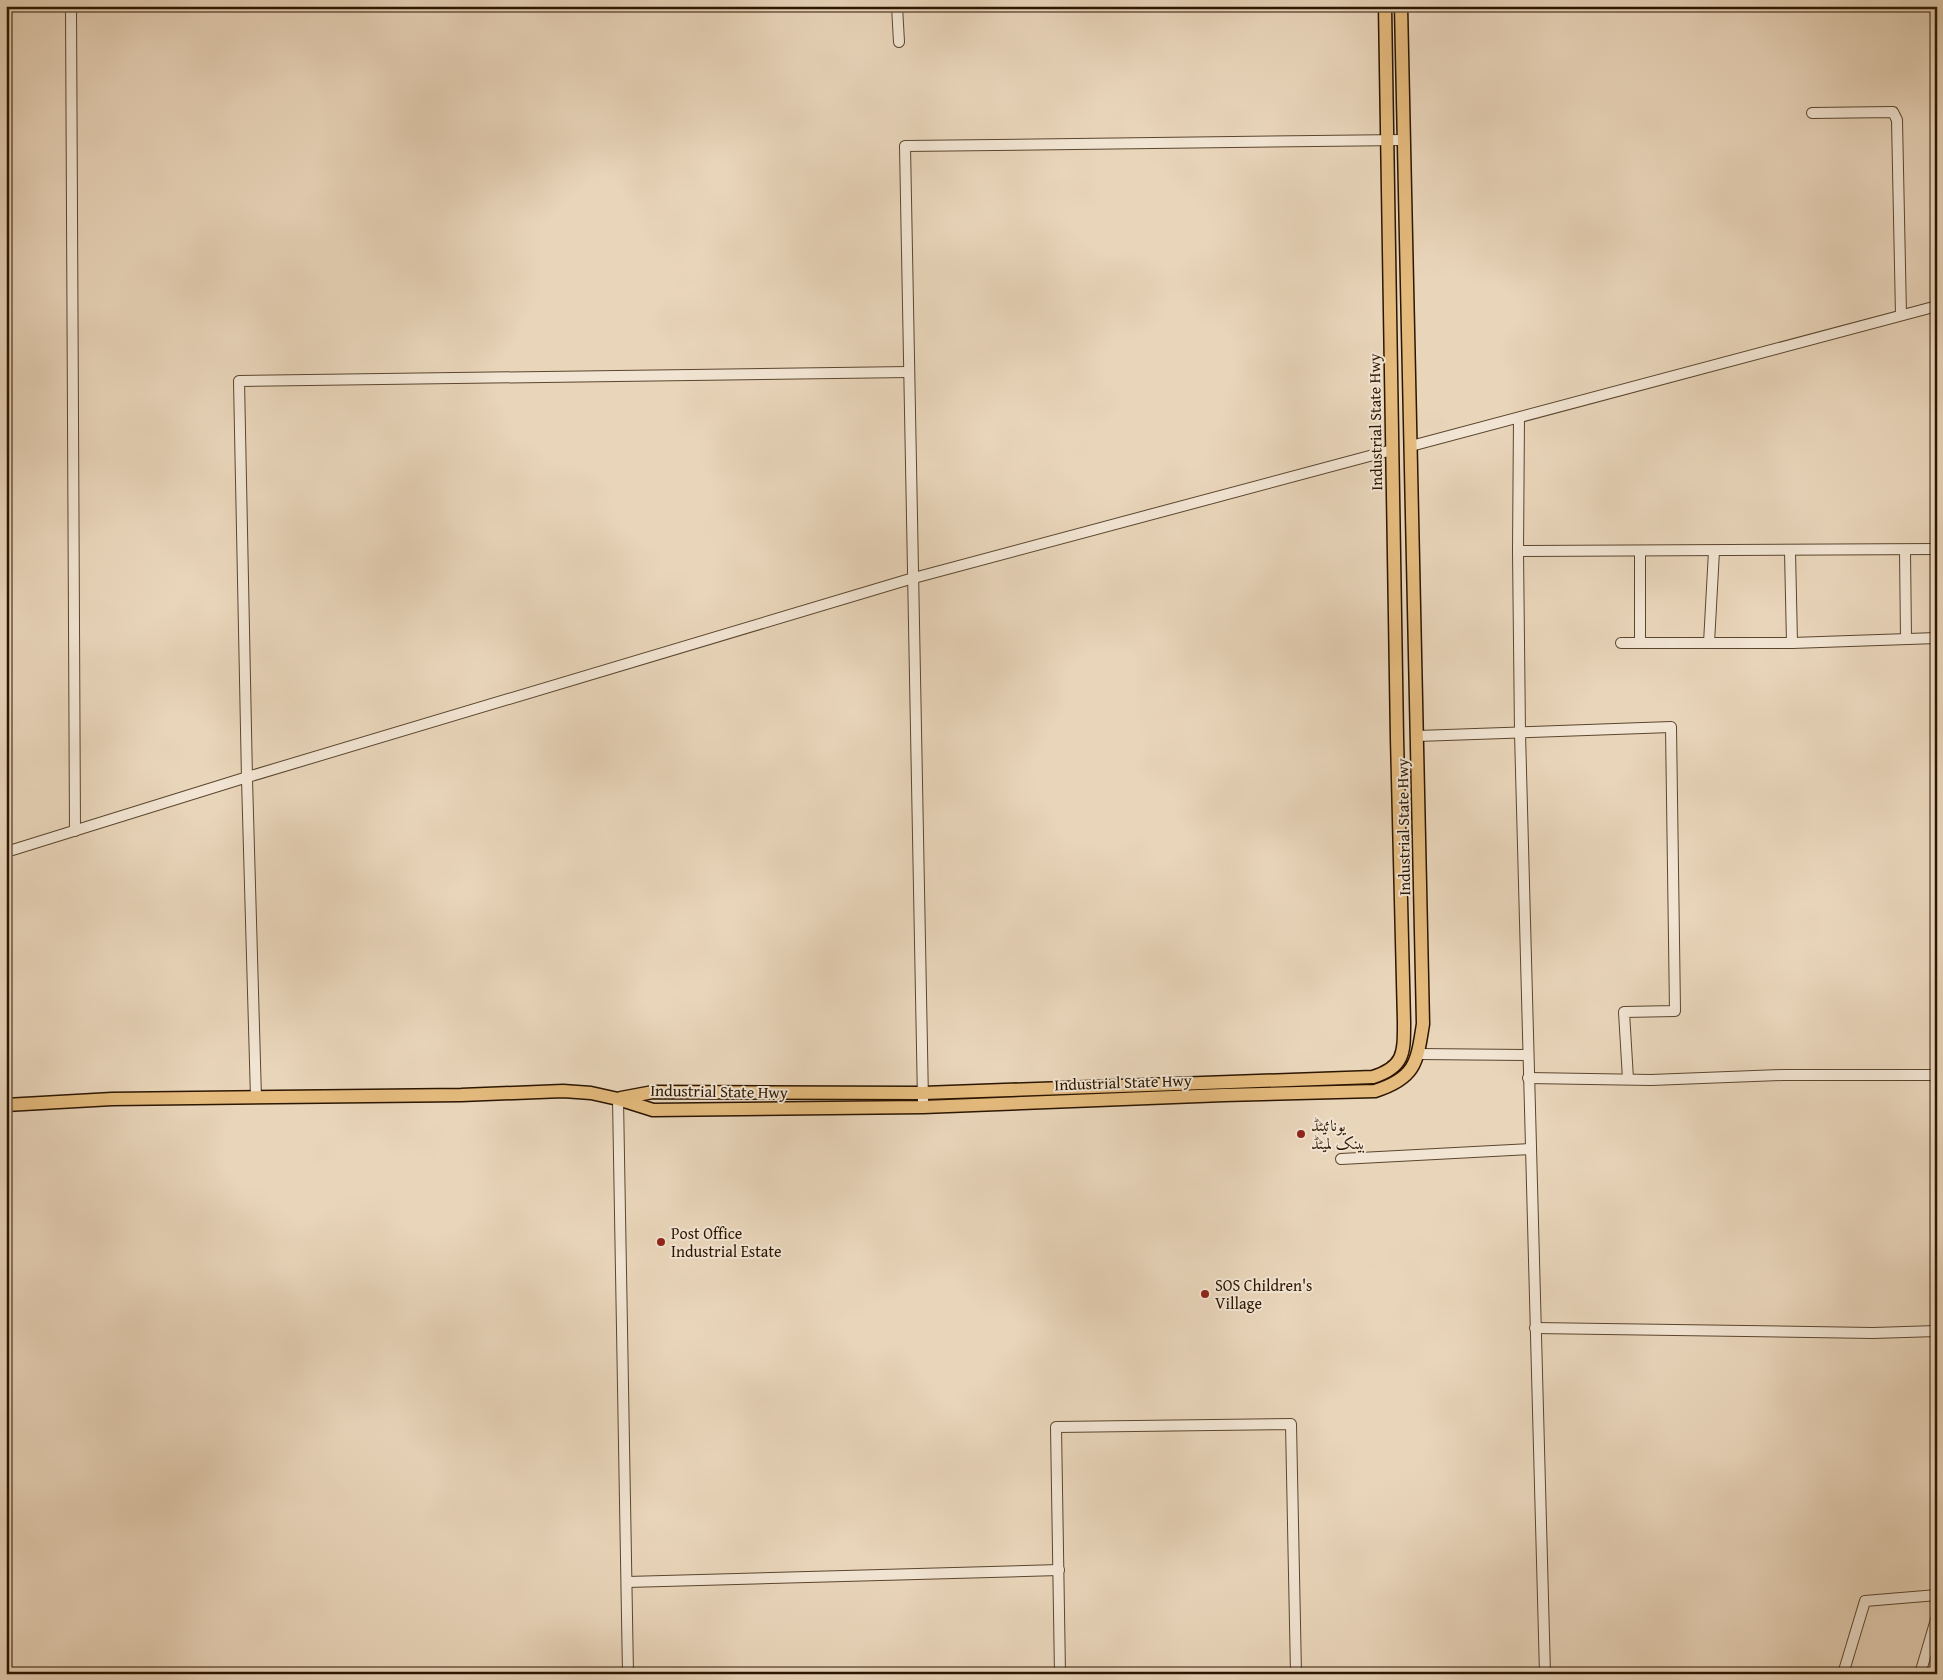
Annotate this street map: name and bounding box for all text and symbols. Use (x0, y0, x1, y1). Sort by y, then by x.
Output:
street label: Industrial State Hwy (1362, 353, 1388, 491)
street label: Industrial State Hwy (1390, 758, 1416, 896)
street label: Industrial State Hwy (1054, 1068, 1192, 1096)
street label: Industrial State Hwy (650, 1078, 788, 1104)
place label: یونائیٹڈ بینک لمیٹڈ (1311, 1113, 1365, 1155)
marker: یونائیٹڈ بینک لمیٹڈ (1295, 1128, 1307, 1140)
place label: Post Office Industrial Estate (671, 1221, 782, 1263)
marker: Post Office Industrial Estate (655, 1236, 667, 1248)
place label: SOS Children's Village (1215, 1273, 1312, 1315)
marker: SOS Children's Village (1199, 1288, 1211, 1300)

